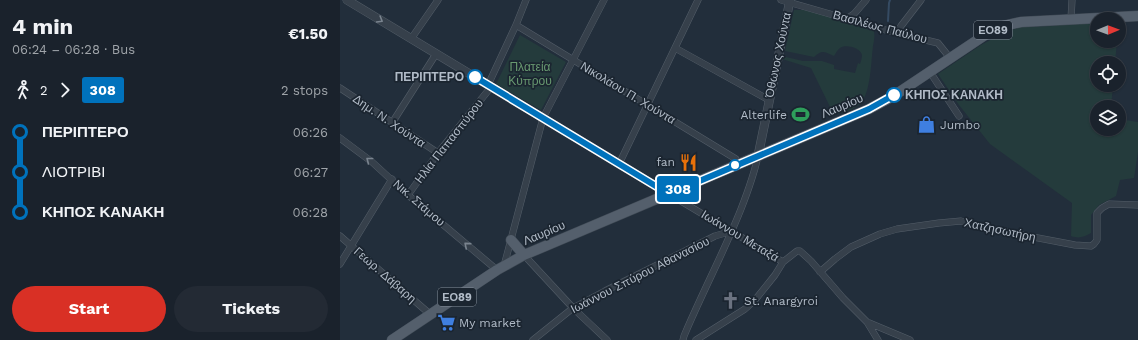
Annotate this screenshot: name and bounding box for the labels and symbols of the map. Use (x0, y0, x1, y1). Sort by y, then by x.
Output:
street label: Βασιλέως Παύλου (831, 8, 929, 46)
street label: Όθωνος Χούντα (762, 11, 794, 100)
north arrow (1090, 12, 1126, 48)
one-way arrow (376, 15, 383, 23)
road number: ΕΟ89 (974, 21, 1012, 39)
street label: Νικολάου Π. Χούντα (578, 59, 678, 127)
park label: Πλατεία Κύπρου (508, 60, 552, 88)
marker: ΠΕΡΙΠΤΕΡΟ (467, 69, 483, 85)
place label: ΠΕΡΙΠΤΕΡΟ (395, 70, 464, 84)
marker: ΚΗΠΟΣ ΚΑΝΑΚΗ (886, 87, 902, 103)
place label: ΚΗΠΟΣ ΚΑΝΑΚΗ (905, 88, 1003, 102)
street label: Λαυρίου (819, 91, 865, 121)
street label: Δημ. Ν. Χούντα (350, 92, 428, 150)
street label: Ηλία Παπασπύρου (412, 96, 486, 186)
sports icon: Alterlife (790, 105, 810, 125)
place label: Alterlife (740, 108, 787, 122)
shop icon: Jumbo (917, 115, 937, 135)
place label: Jumbo (940, 118, 980, 132)
restaurant icon: fan (678, 152, 698, 172)
place label: fan (656, 155, 675, 169)
one-way arrow (366, 158, 373, 165)
unlabelled marker (729, 159, 741, 171)
line badge: 308 (655, 176, 701, 202)
street label: Νικ. Στάμου (390, 177, 448, 229)
street label: Ιωάννου Μεταξά (699, 207, 781, 265)
street label: Χατζησωτήρη (963, 216, 1037, 244)
street label: Λαυρίου (521, 218, 567, 248)
street label: Ιωάννου Σπύρου Αθανασίου (568, 234, 712, 316)
one-way arrow (465, 243, 472, 250)
street label: Γεωρ. Δάβαρη (351, 244, 419, 306)
road number: ΕΟ89 (438, 288, 476, 306)
church icon: St. Anargyroi (721, 291, 741, 311)
place label: St. Anargyroi (744, 294, 818, 308)
supermarket icon: My market (436, 313, 456, 333)
place label: My market (459, 316, 521, 330)

